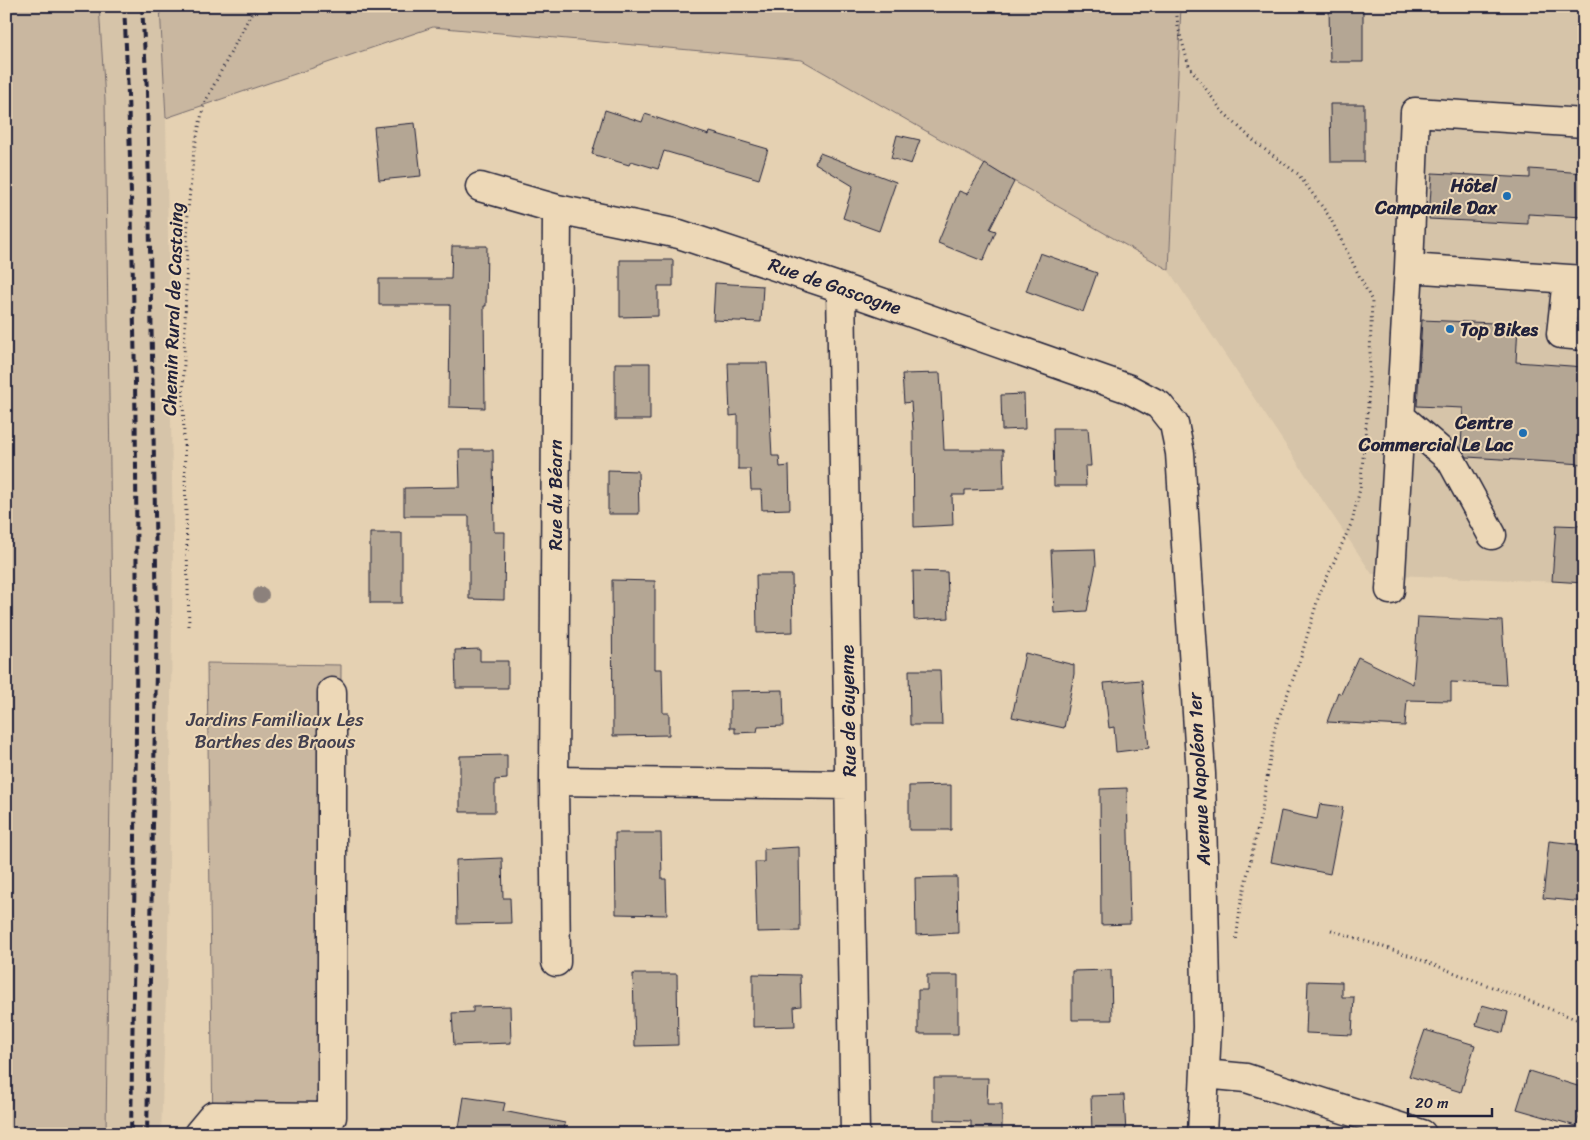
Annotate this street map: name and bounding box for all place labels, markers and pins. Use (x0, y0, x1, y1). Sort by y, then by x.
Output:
place label: Hôtel Campanile Dax (1374, 169, 1499, 224)
marker: Hôtel Campanile Dax (1501, 190, 1513, 202)
place label: Top Bikes (1460, 313, 1539, 346)
marker: Top Bikes (1444, 323, 1456, 335)
place label: Centre Commercial Le Lac (1358, 406, 1514, 461)
marker: Centre Commercial Le Lac (1517, 427, 1529, 439)

